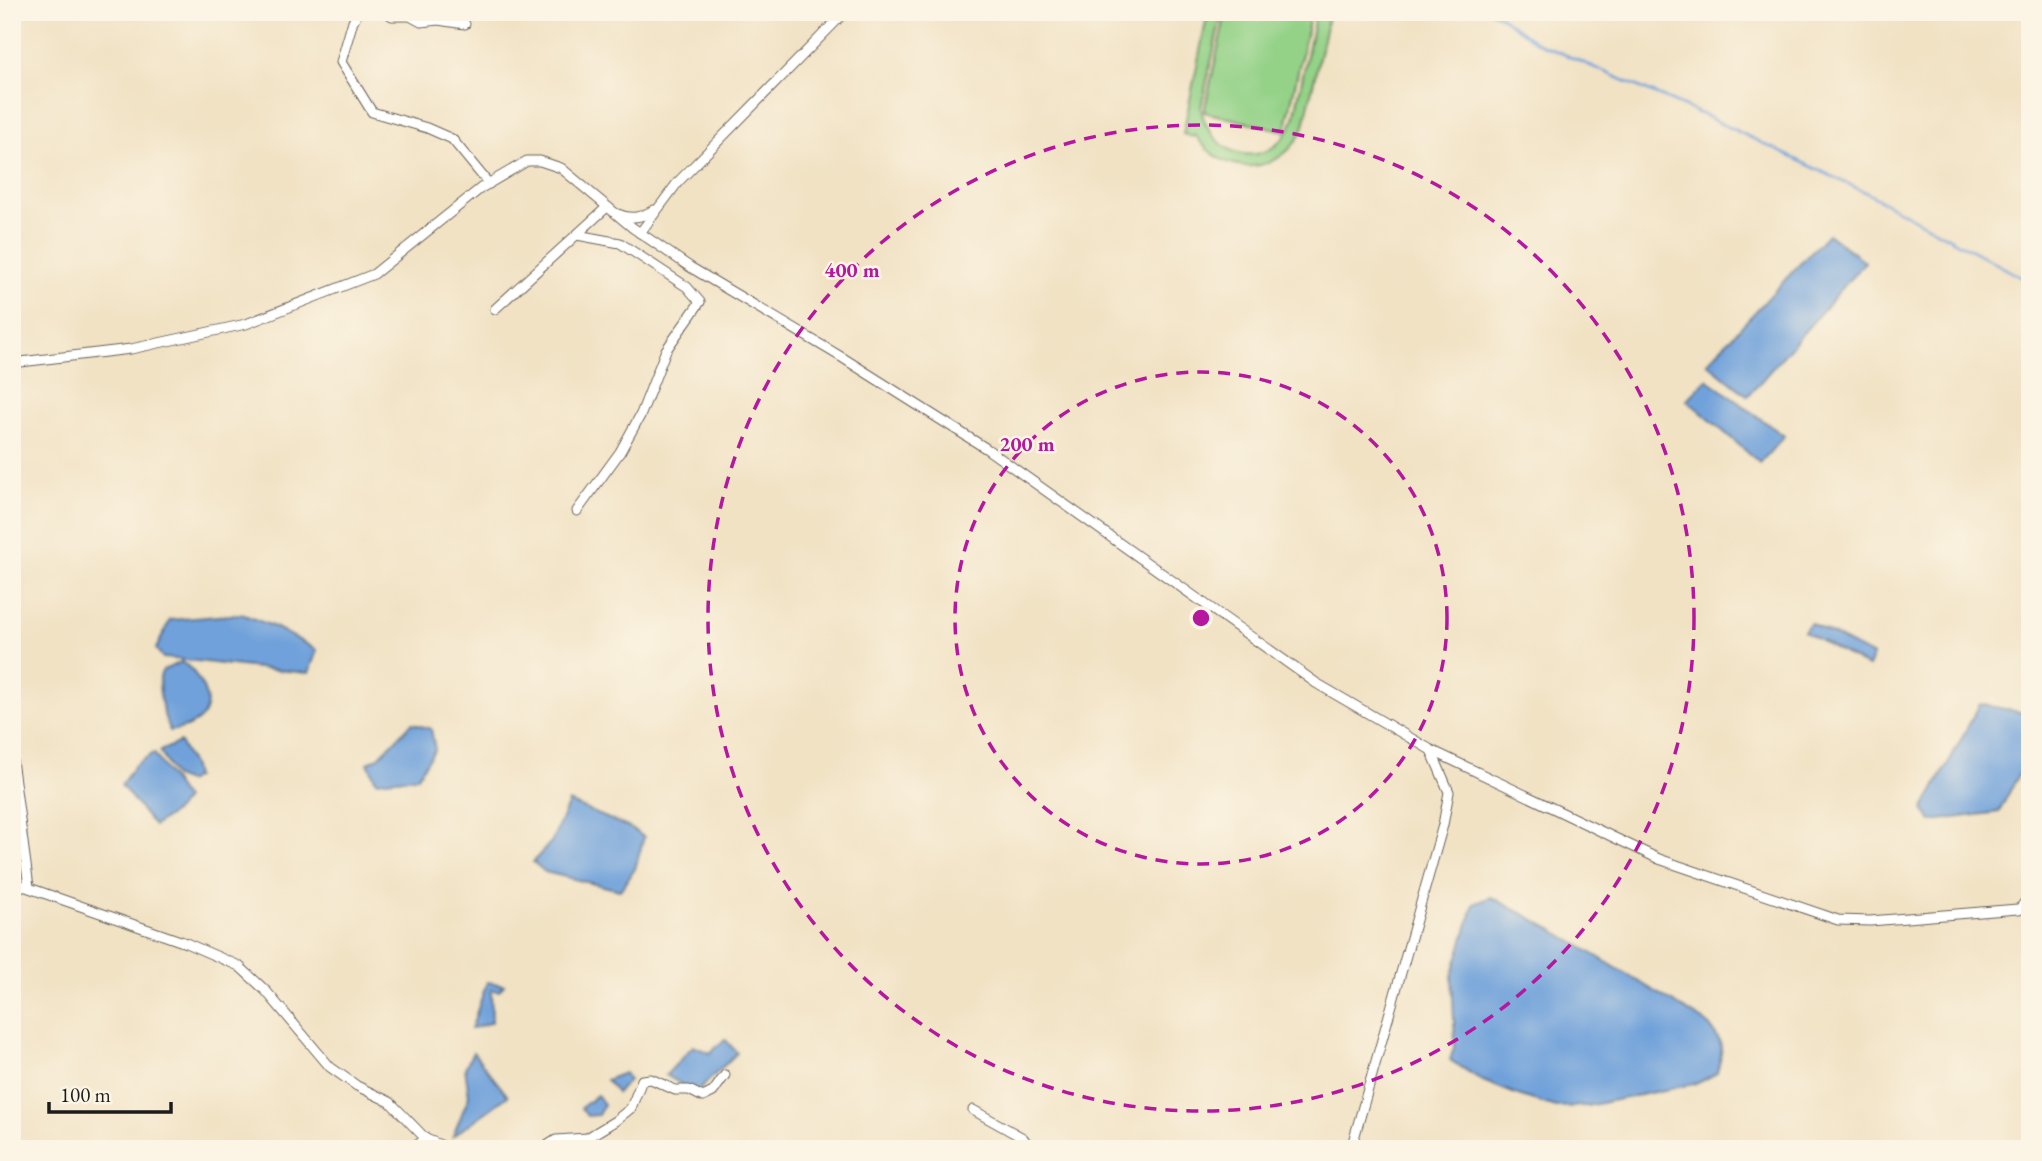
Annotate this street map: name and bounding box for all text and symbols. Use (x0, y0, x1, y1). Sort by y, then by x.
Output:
text: 400 m (824, 256, 880, 283)
text: 200 m (999, 430, 1055, 457)
centre of rings (1189, 606, 1213, 630)
scale bar (49, 1070, 172, 1114)
text: 100 m (60, 1081, 111, 1108)

